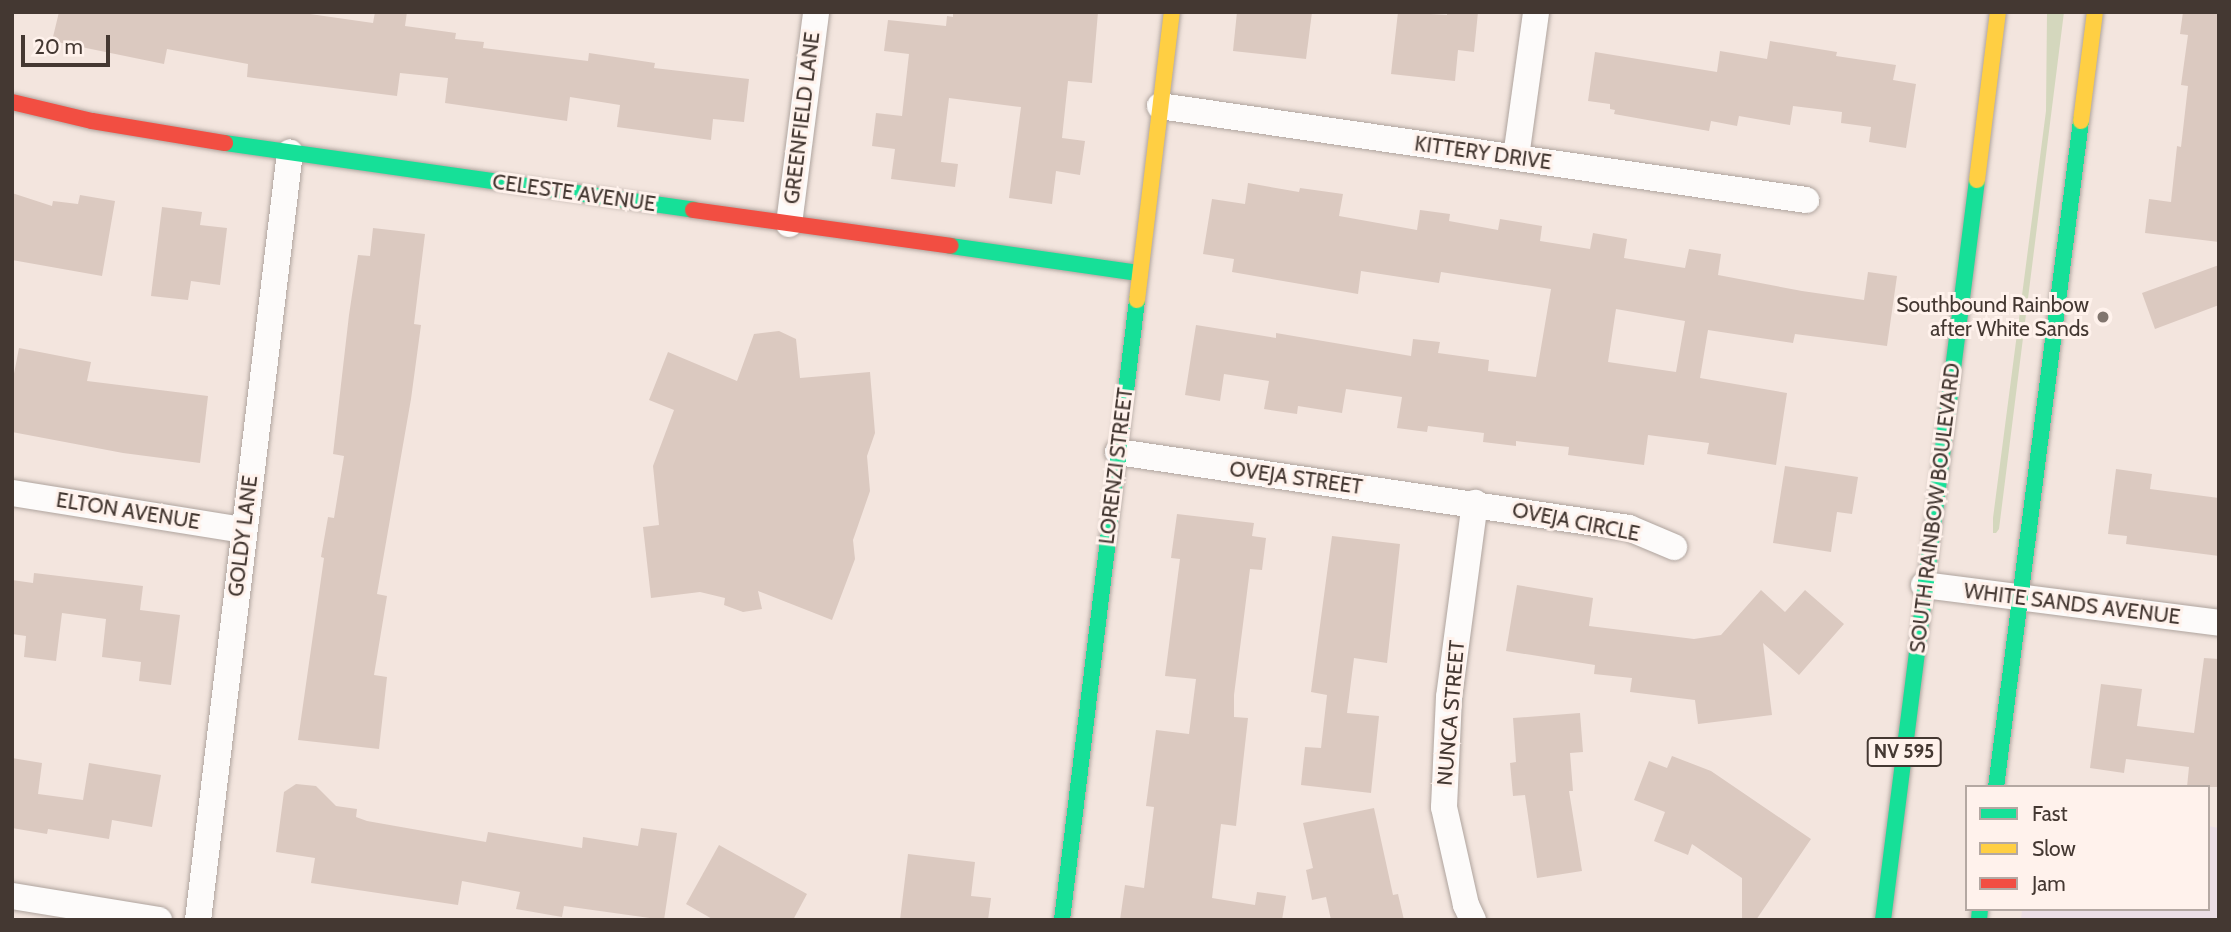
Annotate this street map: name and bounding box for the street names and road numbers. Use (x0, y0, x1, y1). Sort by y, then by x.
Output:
street label: GREENFIELD LANE (779, 31, 825, 205)
street label: KITTERY DRIVE (1413, 131, 1553, 175)
street label: CELESTE AVENUE (491, 169, 657, 217)
street label: SOUTH RAINBOW BOULEVARD (1905, 362, 1965, 654)
street label: LORENZI STREET (1094, 386, 1138, 546)
street label: OVEJA STREET (1228, 456, 1364, 500)
street label: GOLDY LANE (223, 474, 263, 598)
street label: ELTON AVENUE (54, 487, 202, 535)
street label: OVEJA CIRCLE (1510, 497, 1642, 547)
street label: WHITE SANDS AVENUE (1962, 578, 2182, 630)
street label: NUNCA STREET (1432, 639, 1470, 787)
road number: NV 595 (1866, 736, 1942, 768)

